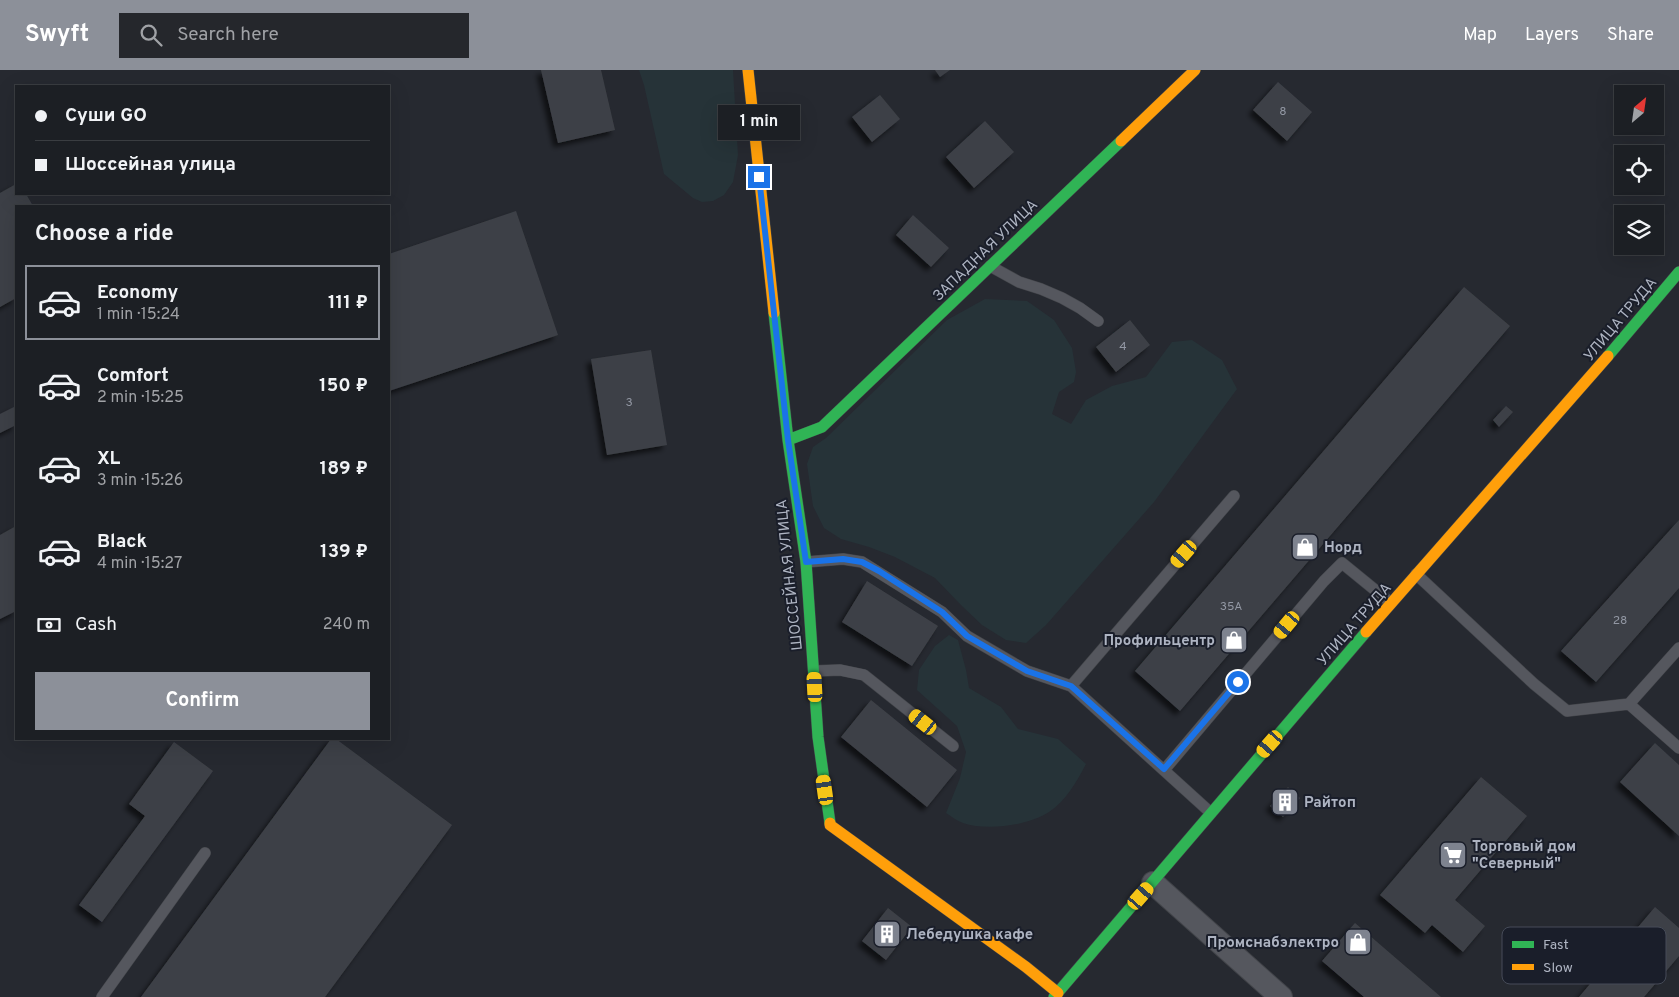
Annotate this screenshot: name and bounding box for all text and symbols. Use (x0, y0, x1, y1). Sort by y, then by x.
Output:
search box (119, 13, 469, 58)
text: Swyft (25, 20, 89, 50)
icon: search (137, 21, 165, 49)
text: Search here (177, 23, 279, 47)
text: Map (1463, 24, 1497, 47)
text: Layers (1525, 24, 1579, 47)
text: Share (1607, 24, 1654, 47)
north arrow (1614, 85, 1664, 135)
map controls (1614, 85, 1664, 255)
text: Суши GO (65, 104, 147, 128)
callout: 1 min (718, 104, 800, 140)
house number: 8 (1279, 104, 1287, 120)
text: 1 min (740, 112, 778, 132)
button: locate (1614, 145, 1664, 195)
text: Шоссейная улица (65, 153, 236, 177)
route end (748, 166, 770, 188)
street label: ЗАПАДНАЯ УЛИЦА (929, 196, 1043, 306)
button: layers (1614, 205, 1664, 255)
text: Choose a ride (35, 221, 173, 248)
street label: УЛИЦА ТРУДА (1580, 274, 1662, 366)
icon: car (37, 280, 82, 325)
text: Economy (97, 281, 178, 305)
text: 111 ₽ (328, 291, 368, 315)
text: 1 min · 15:24 (97, 305, 180, 325)
house number: 4 (1119, 339, 1127, 355)
icon: car (37, 363, 82, 408)
text: Comfort (97, 364, 169, 388)
text: 150 ₽ (319, 374, 368, 398)
text: 2 min · 15:25 (97, 388, 184, 408)
house number: 3 (625, 395, 633, 411)
icon: car (37, 446, 82, 491)
text: XL (97, 447, 120, 471)
text: 189 ₽ (320, 457, 368, 481)
text: 3 min · 15:26 (97, 471, 183, 491)
street label: ШОССЕЙНАЯ УЛИЦА (771, 498, 808, 652)
icon: car (37, 529, 82, 574)
text: Black (97, 530, 147, 554)
shop icon: Норд (1290, 532, 1320, 562)
car (1168, 538, 1199, 570)
place label: Норд (1324, 539, 1362, 558)
text: 139 ₽ (320, 540, 368, 564)
text: 4 min · 15:27 (97, 554, 182, 574)
street label: УЛИЦА ТРУДА (1314, 580, 1396, 670)
house number: 35А (1220, 599, 1242, 615)
car (1271, 609, 1302, 641)
icon: cash (35, 611, 63, 639)
text: Cash (75, 613, 117, 637)
house number: 28 (1613, 613, 1627, 629)
text: 240 m (323, 615, 370, 635)
shop icon: Профильцентр (1219, 625, 1249, 655)
place label: Профильцентр (1103, 632, 1215, 651)
route start (1227, 671, 1249, 693)
button: Confirm (35, 672, 370, 730)
car (806, 672, 823, 702)
car (906, 707, 939, 737)
car (1254, 728, 1285, 760)
car (815, 774, 834, 806)
building icon: Райтоп (1270, 787, 1300, 817)
place label: Райтоп (1304, 794, 1356, 813)
place label: Торговый дом "Северный" (1472, 838, 1576, 874)
supermarket icon: Торговый дом "Северный" (1438, 840, 1468, 870)
car (1125, 880, 1156, 912)
building icon: Лебедушка кафе (872, 919, 902, 949)
place label: Лебедушка кафе (906, 926, 1033, 945)
shop icon: Промснабэлектро (1343, 927, 1373, 957)
legend (1502, 927, 1666, 984)
place label: Промснабэлектро (1207, 934, 1339, 953)
text: Fast (1543, 937, 1569, 954)
text: Slow (1543, 960, 1573, 977)

